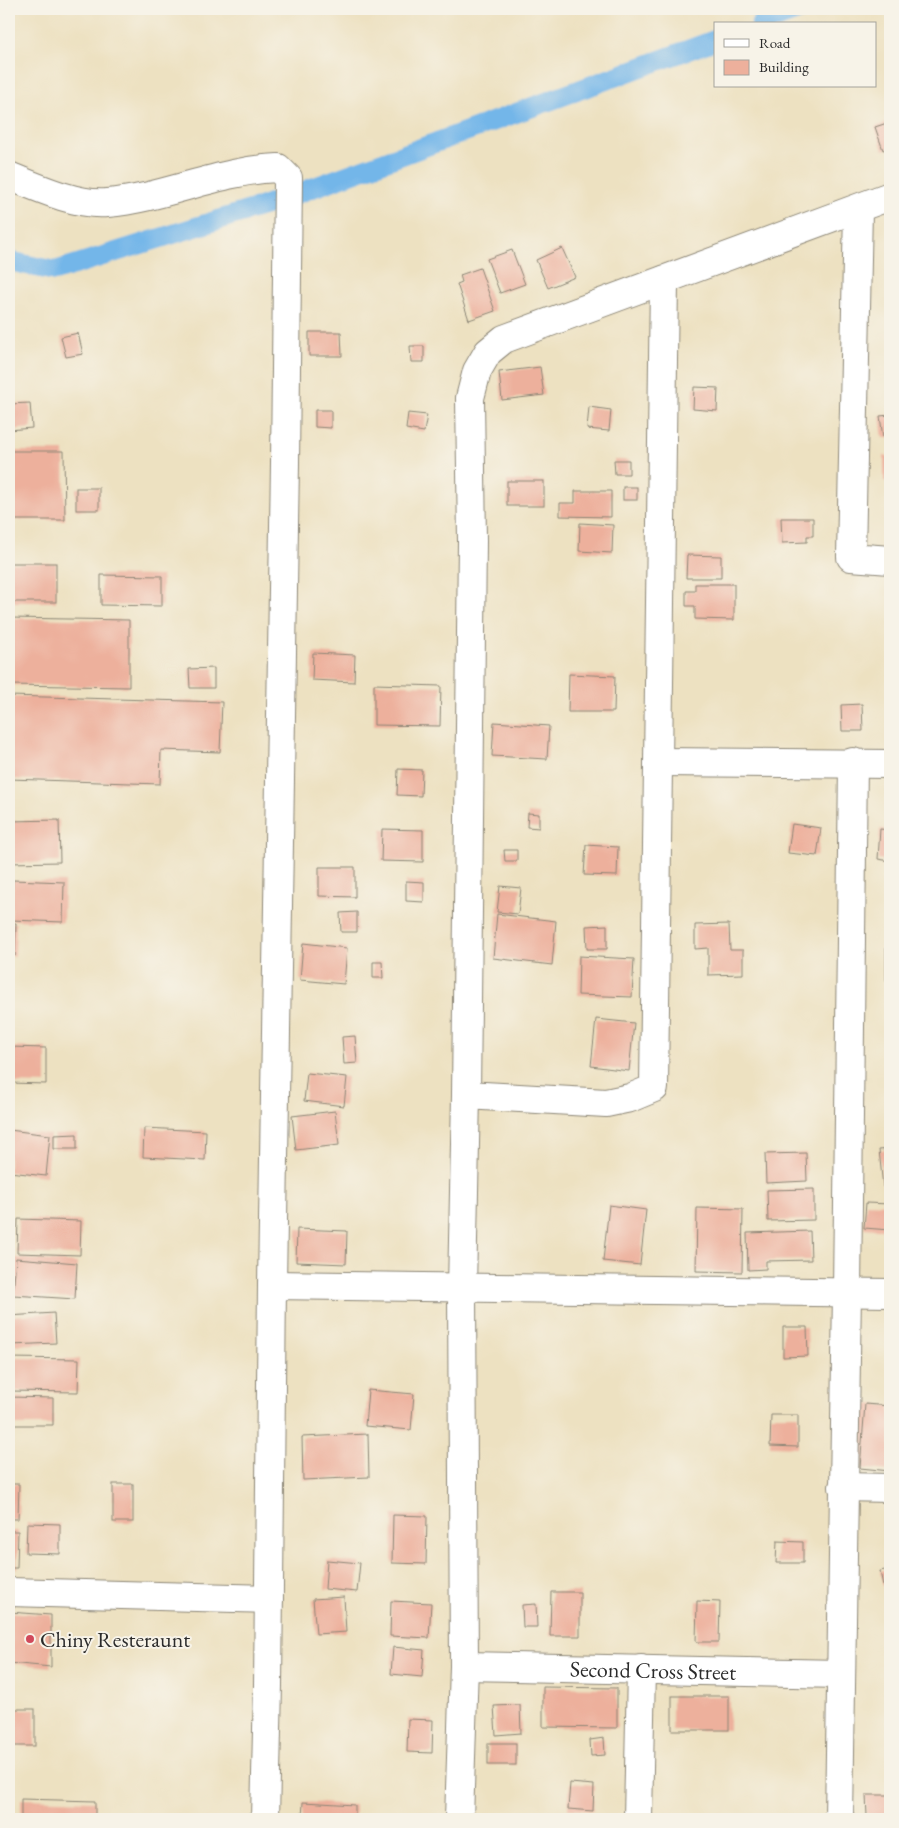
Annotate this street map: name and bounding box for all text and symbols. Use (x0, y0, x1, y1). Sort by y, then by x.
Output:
legend (714, 22, 876, 88)
text: Road (759, 33, 791, 52)
text: Building (759, 57, 809, 76)
place label: Chiny Resteraunt (40, 1625, 190, 1654)
marker: Chiny Resteraunt (24, 1633, 36, 1645)
street label: Second Cross Street (570, 1654, 736, 1687)

